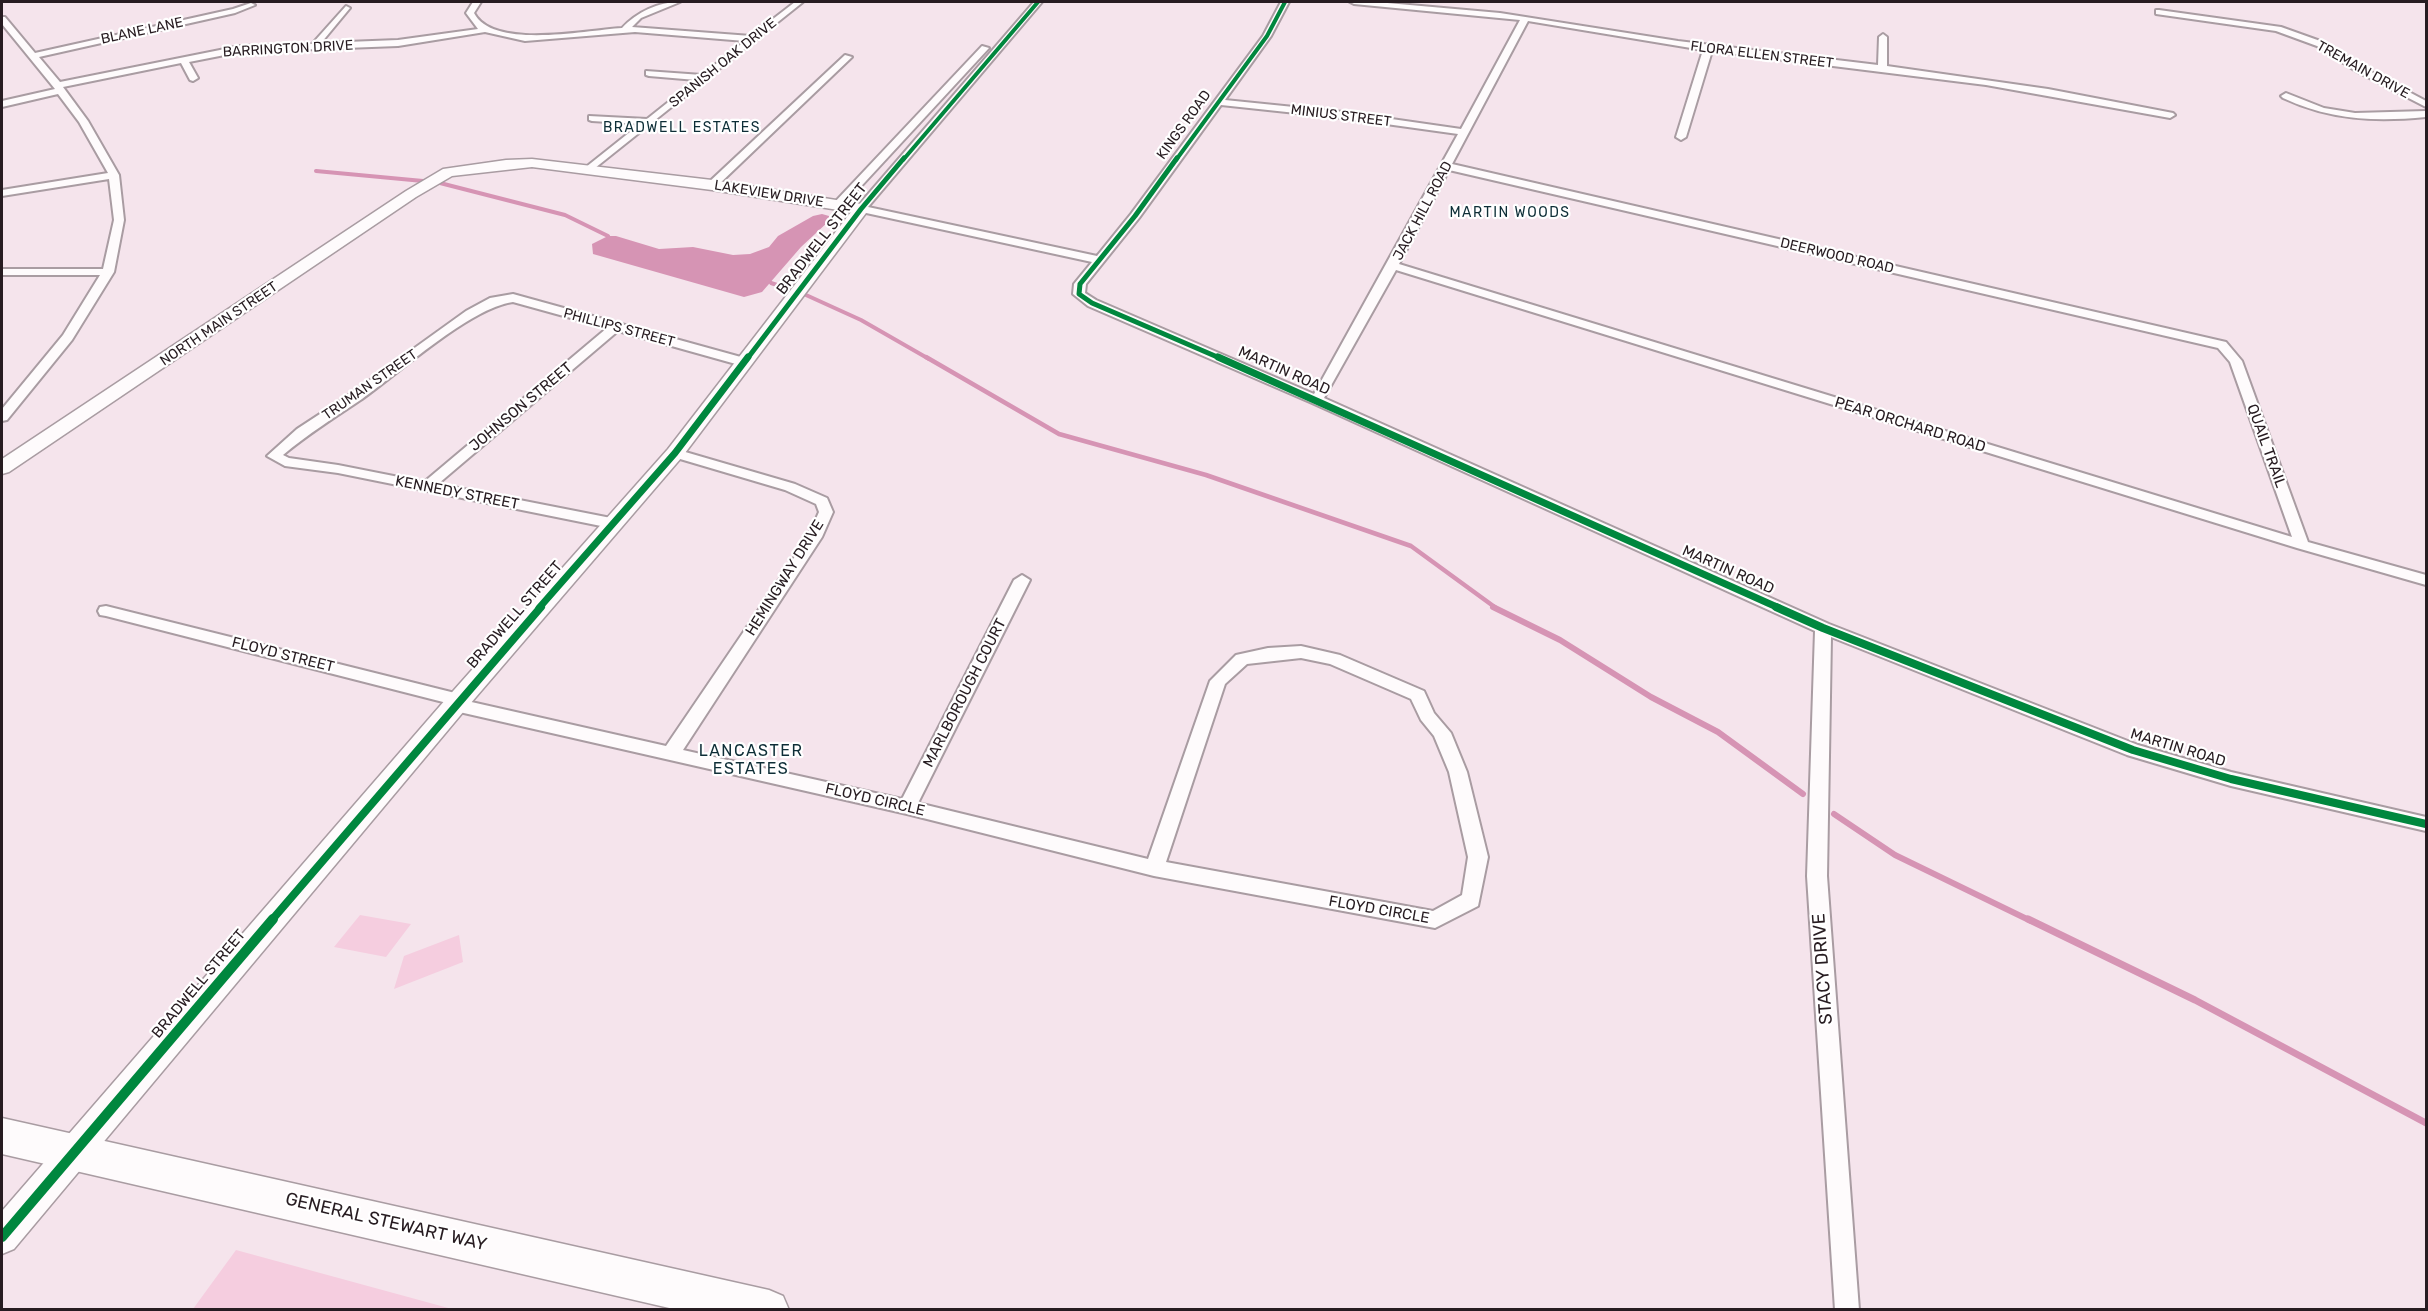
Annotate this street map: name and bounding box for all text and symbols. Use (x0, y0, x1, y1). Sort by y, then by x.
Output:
street label: BLANE LANE (99, 14, 185, 48)
street label: SPANISH OAK DRIVE (666, 15, 780, 111)
street label: BARRINGTON DRIVE (222, 37, 354, 61)
street label: FLORA ELLEN STREET (1689, 38, 1835, 72)
street label: TREMAIN DRIVE (2314, 38, 2412, 102)
street label: KINGS ROAD (1153, 87, 1215, 163)
street label: MINIUS STREET (1290, 101, 1392, 131)
district label: BRADWELL ESTATES (603, 120, 761, 136)
street label: JACK HILL ROAD (1390, 159, 1456, 263)
street label: LAKEVIEW DRIVE (713, 177, 825, 211)
street label: BRADWELL STREET (773, 180, 871, 298)
district label: MARTIN WOODS (1449, 205, 1571, 221)
street label: DEERWOOD ROAD (1778, 235, 1896, 277)
street label: NORTH MAIN STREET (157, 278, 281, 370)
street label: PHILLIPS STREET (562, 305, 676, 351)
street label: MARTIN ROAD (1235, 343, 1333, 399)
street label: TRUMAN STREET (319, 346, 421, 424)
street label: JOHNSON STREET (466, 359, 576, 455)
street label: PEAR ORCHARD ROAD (1832, 393, 1988, 457)
street label: QUAIL TRAIL (2243, 402, 2289, 490)
street label: KENNEDY STREET (393, 472, 521, 514)
street label: HEMINGWAY DRIVE (742, 517, 828, 639)
street label: MARTIN ROAD (1679, 542, 1777, 598)
street label: BRADWELL STREET (463, 558, 567, 672)
street label: MARLBOROUGH COURT (920, 616, 1010, 770)
street label: FLOYD STREET (230, 634, 336, 676)
street label: MARTIN ROAD (2128, 725, 2228, 771)
district label: LANCASTER ESTATES (699, 741, 803, 779)
street label: FLOYD CIRCLE (823, 780, 927, 820)
street label: FLOYD CIRCLE (1327, 892, 1431, 928)
street label: STACY DRIVE (1808, 913, 1838, 1025)
street label: BRADWELL STREET (148, 926, 250, 1042)
street label: GENERAL STEWART WAY (283, 1188, 489, 1256)

